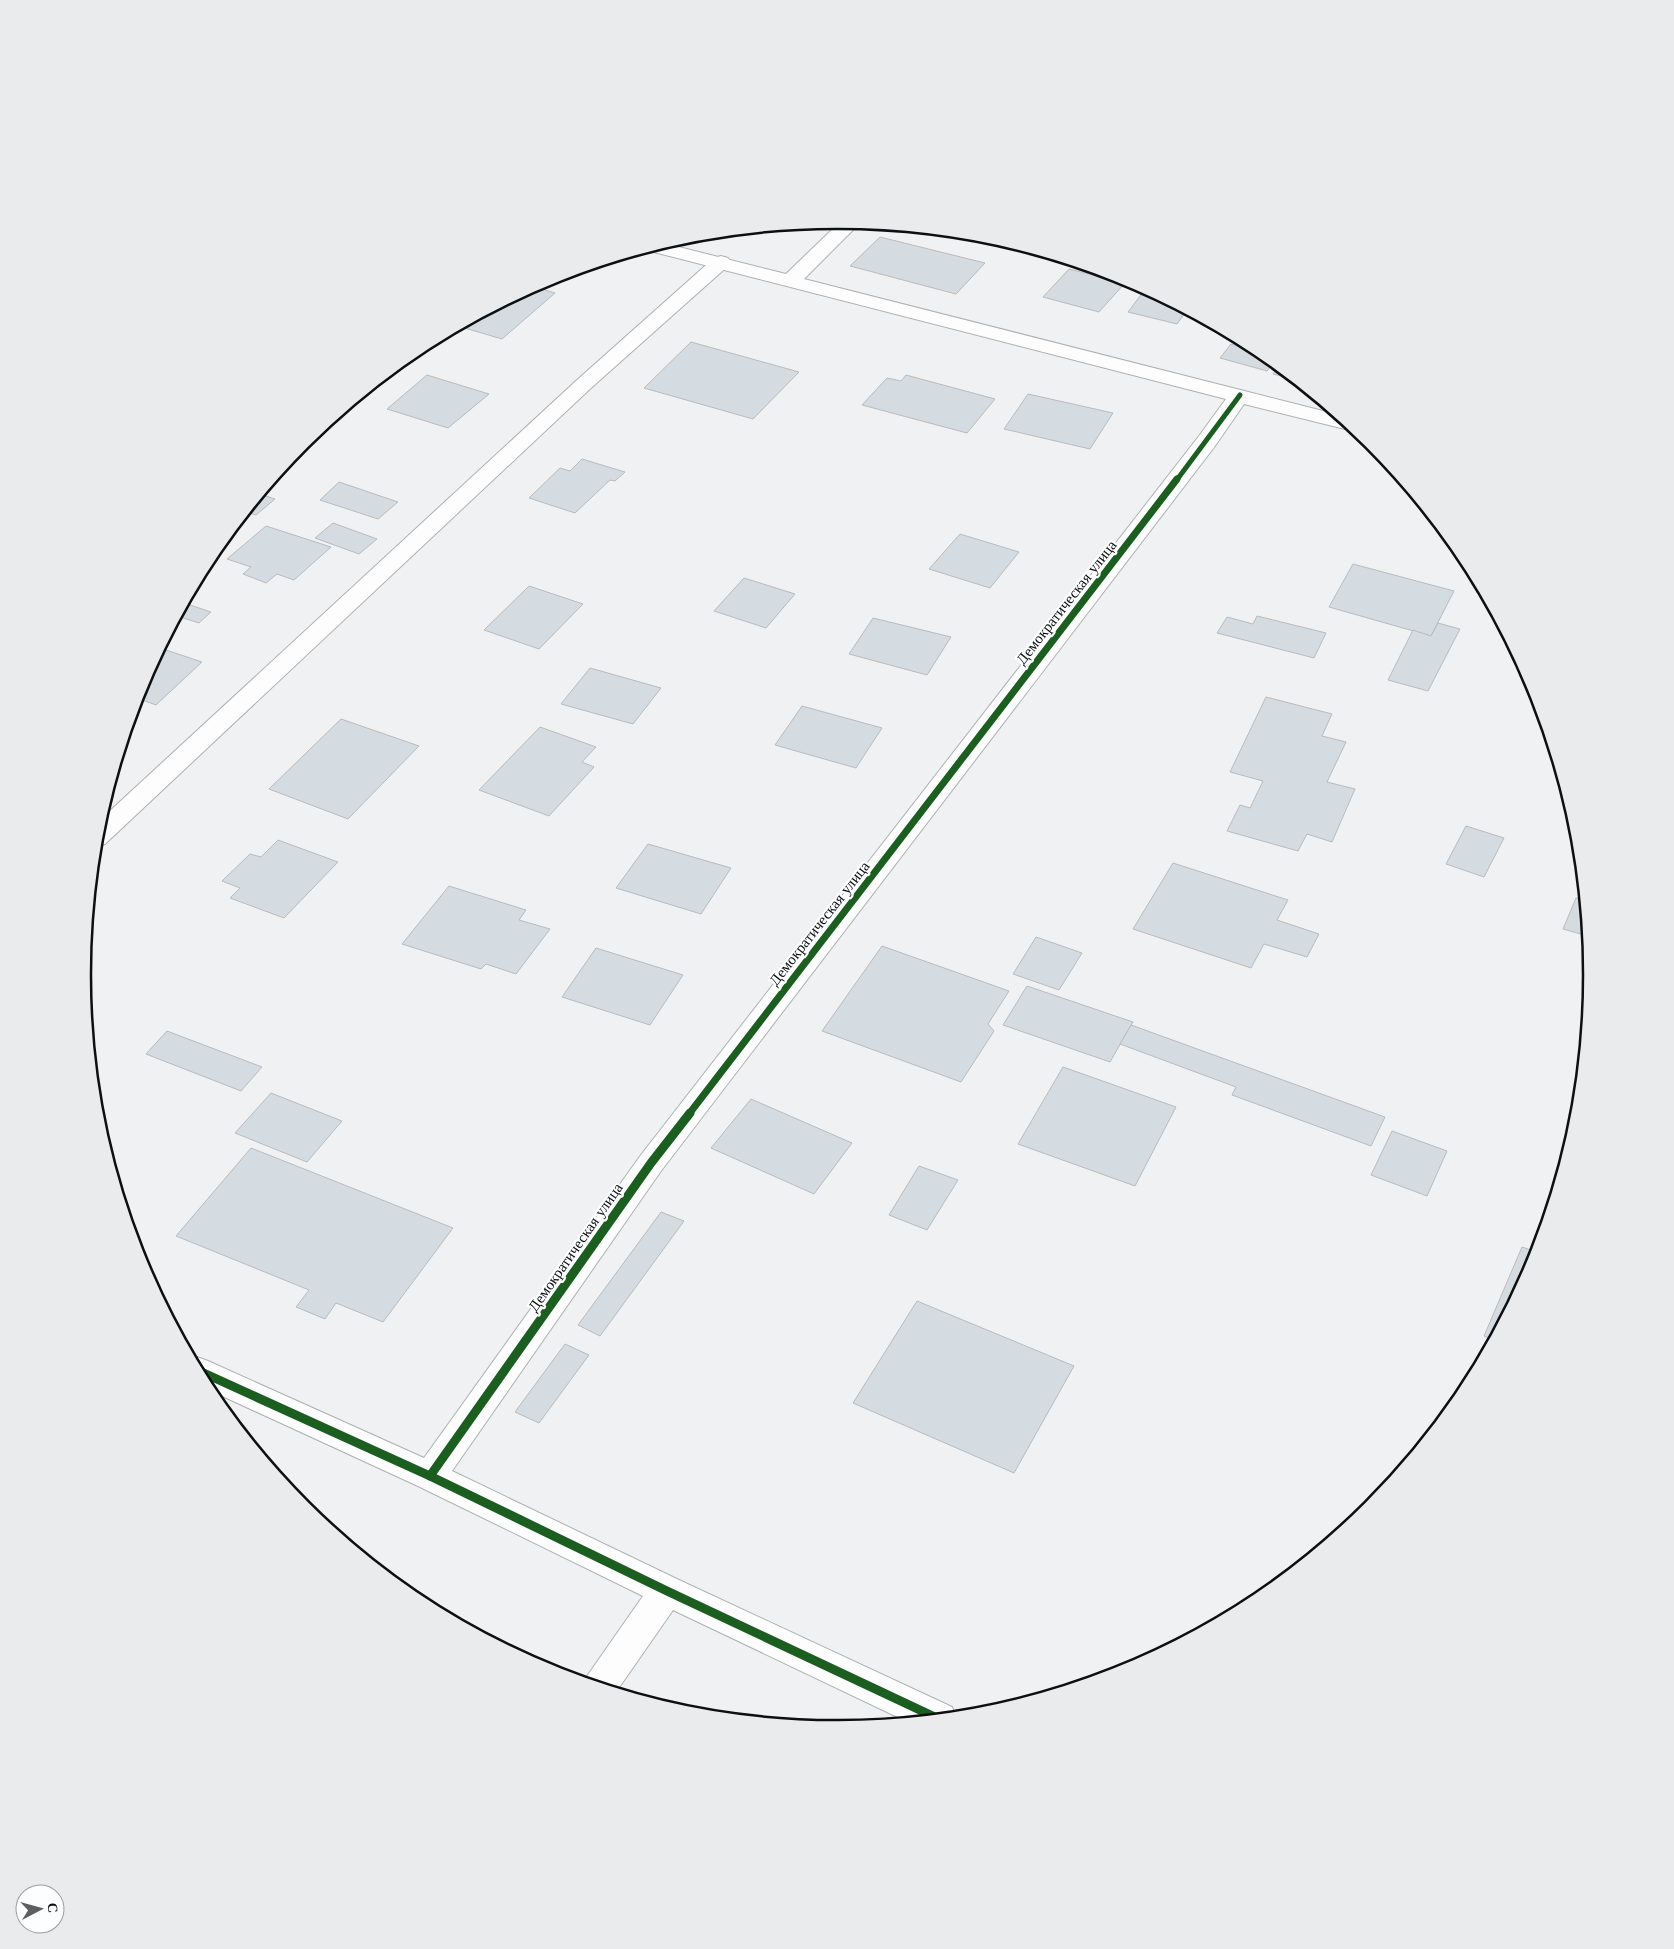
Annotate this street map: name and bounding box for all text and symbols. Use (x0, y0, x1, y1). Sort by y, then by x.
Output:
street label: Демократическая улица (1011, 536, 1121, 668)
street label: Демократическая улица (764, 857, 874, 989)
street label: Демократическая улица (523, 1179, 627, 1315)
north arrow (15, 1884, 65, 1934)
text: С (43, 1902, 62, 1914)

